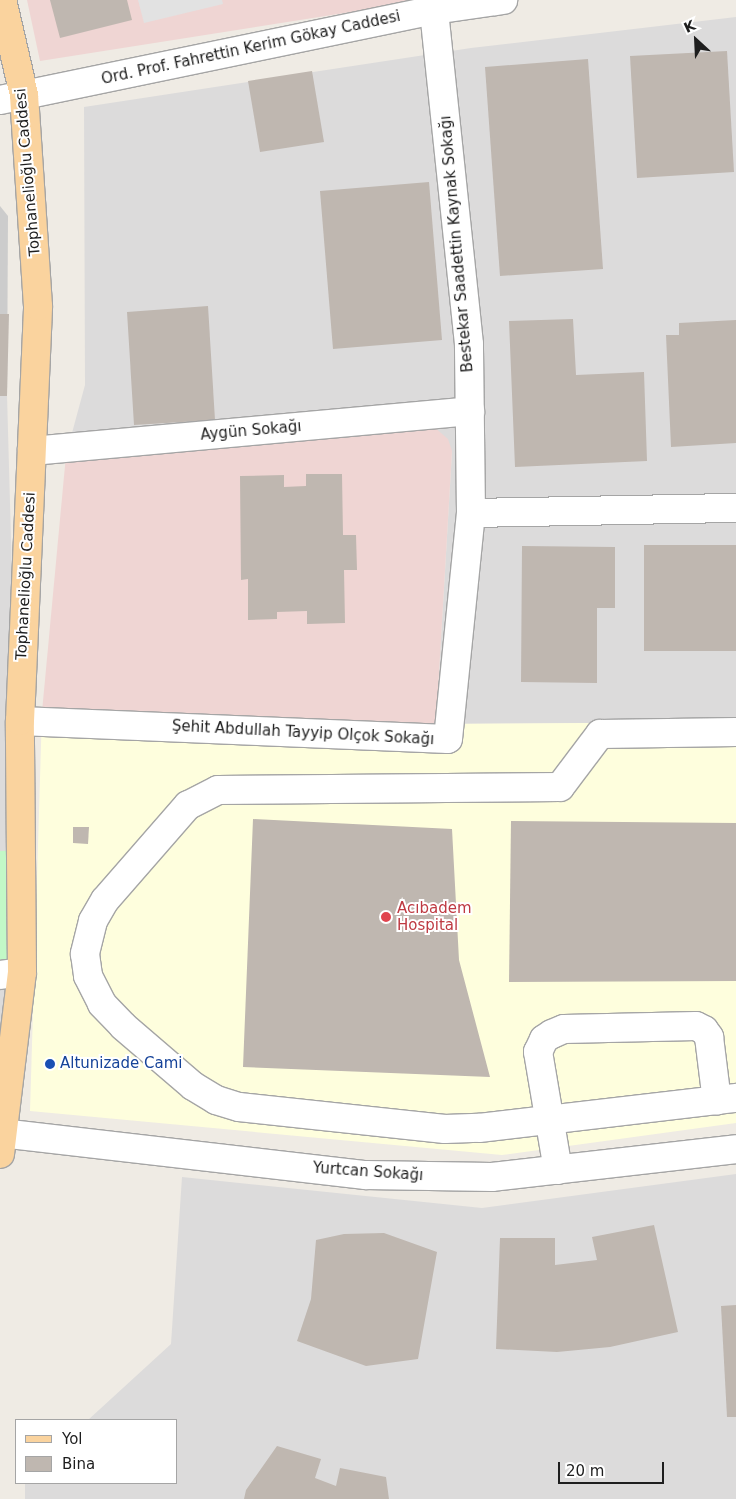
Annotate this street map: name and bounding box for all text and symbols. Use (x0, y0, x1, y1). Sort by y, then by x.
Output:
street label: Ord. Prof. Fahrettin Kerim Gökay Caddesi (100, 7, 402, 89)
north arrow (671, 15, 721, 65)
text: K (681, 17, 698, 36)
street label: Tophanelioğlu Caddesi (12, 87, 44, 257)
street label: Bestekar Saadettin Kaynak Sokağı (437, 115, 477, 373)
street label: Aygün Sokağı (200, 418, 302, 444)
street label: Tophanelioğlu Caddesi (13, 492, 39, 660)
street label: Şehit Abdullah Tayyip Olçok Sokağı (171, 717, 435, 749)
place label: Acıbadem Hospital (397, 899, 471, 934)
marker: Acıbadem Hospital (379, 910, 393, 924)
place label: Altunizade Cami (60, 1055, 183, 1073)
marker: Altunizade Cami (44, 1058, 56, 1070)
street label: Yurtcan Sokağı (312, 1159, 424, 1185)
legend (15, 1419, 178, 1484)
text: Yol (62, 1430, 83, 1448)
scale bar (561, 1452, 667, 1484)
text: Bina (62, 1455, 95, 1473)
text: 20 m (566, 1462, 604, 1480)

